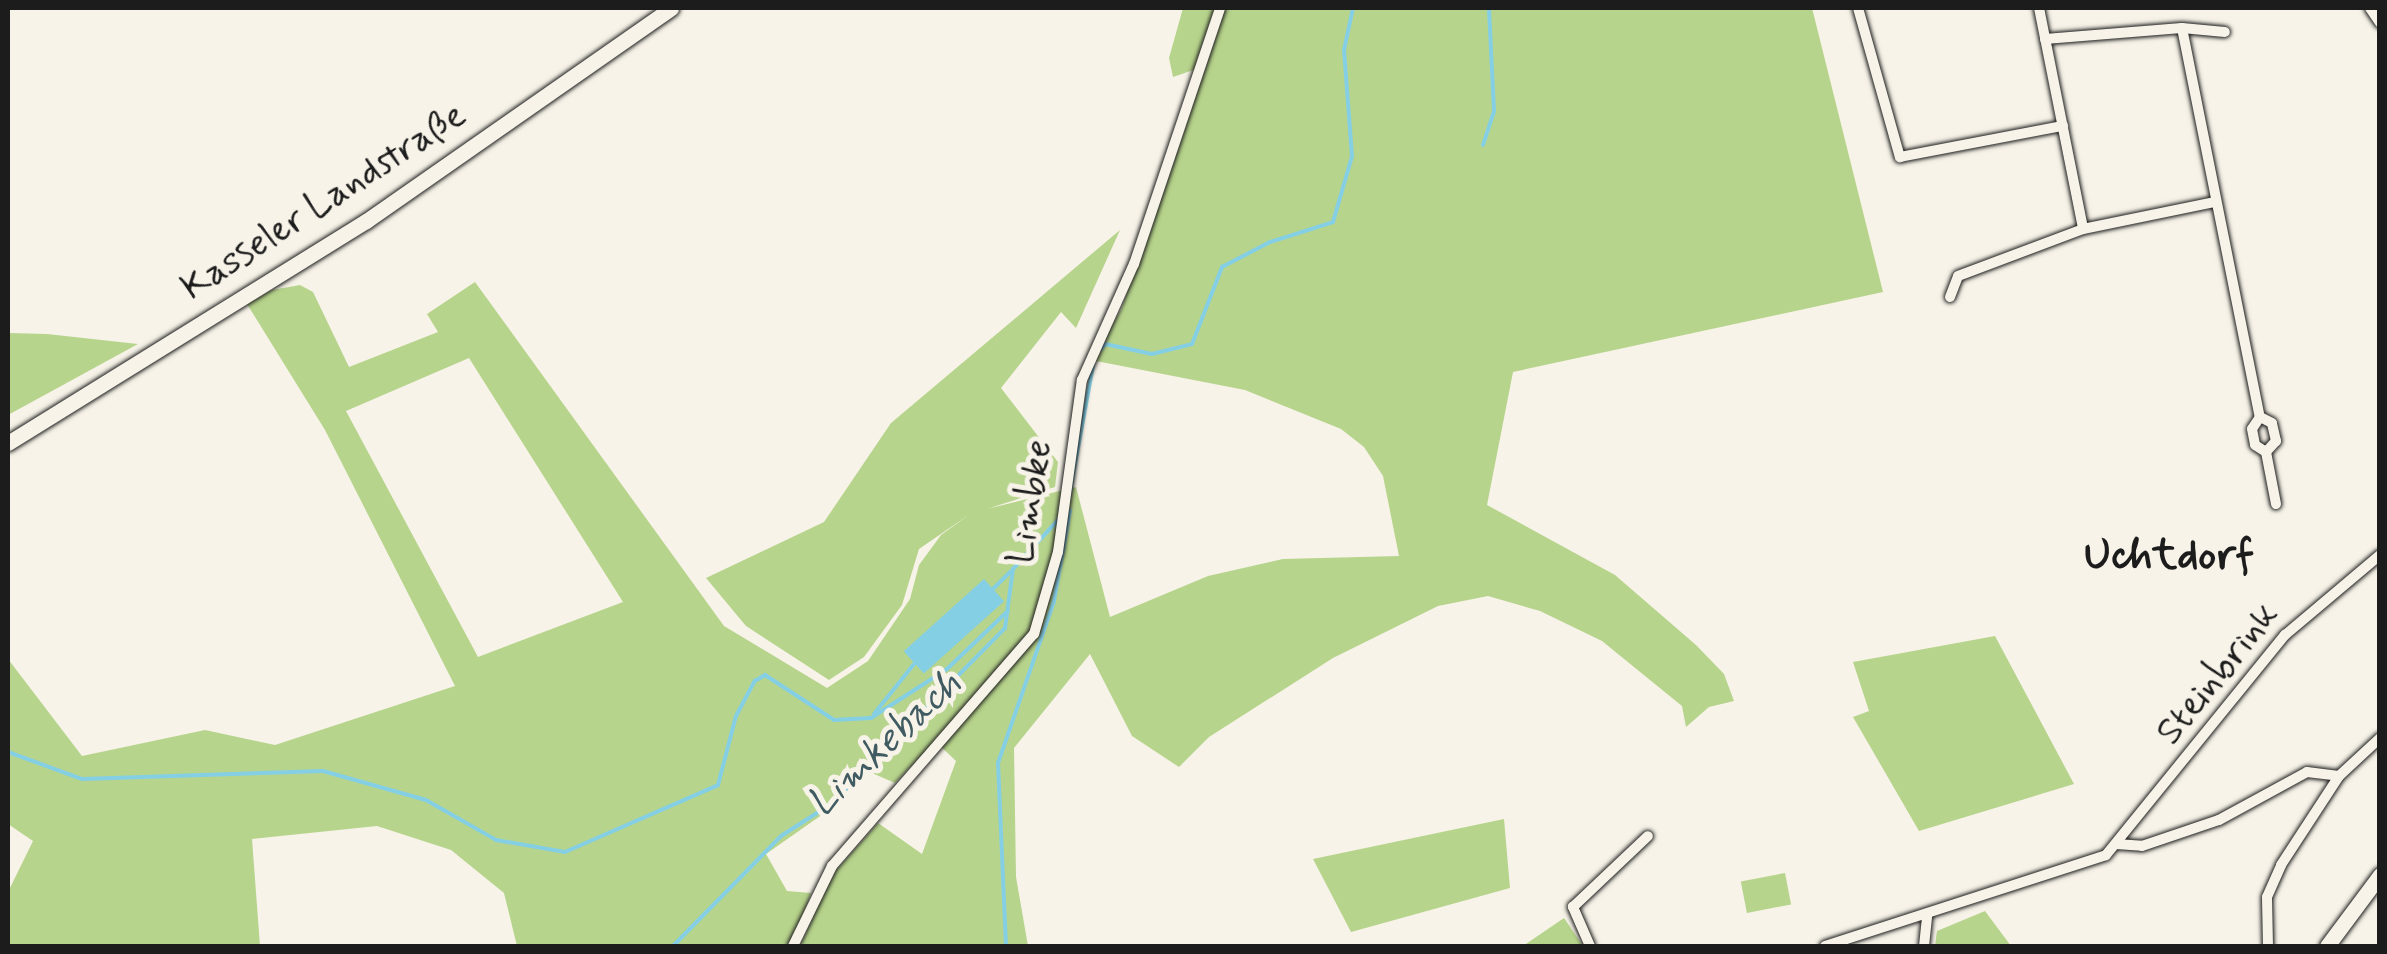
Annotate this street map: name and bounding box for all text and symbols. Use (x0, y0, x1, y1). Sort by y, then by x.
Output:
street label: Kasseler Landstraße (171, 92, 477, 312)
street label: Limbke (999, 437, 1063, 567)
district label: Uchtdorf (2084, 532, 2254, 582)
street label: Steinbrink (2147, 594, 2289, 754)
water label: Limkebach (798, 661, 972, 827)

